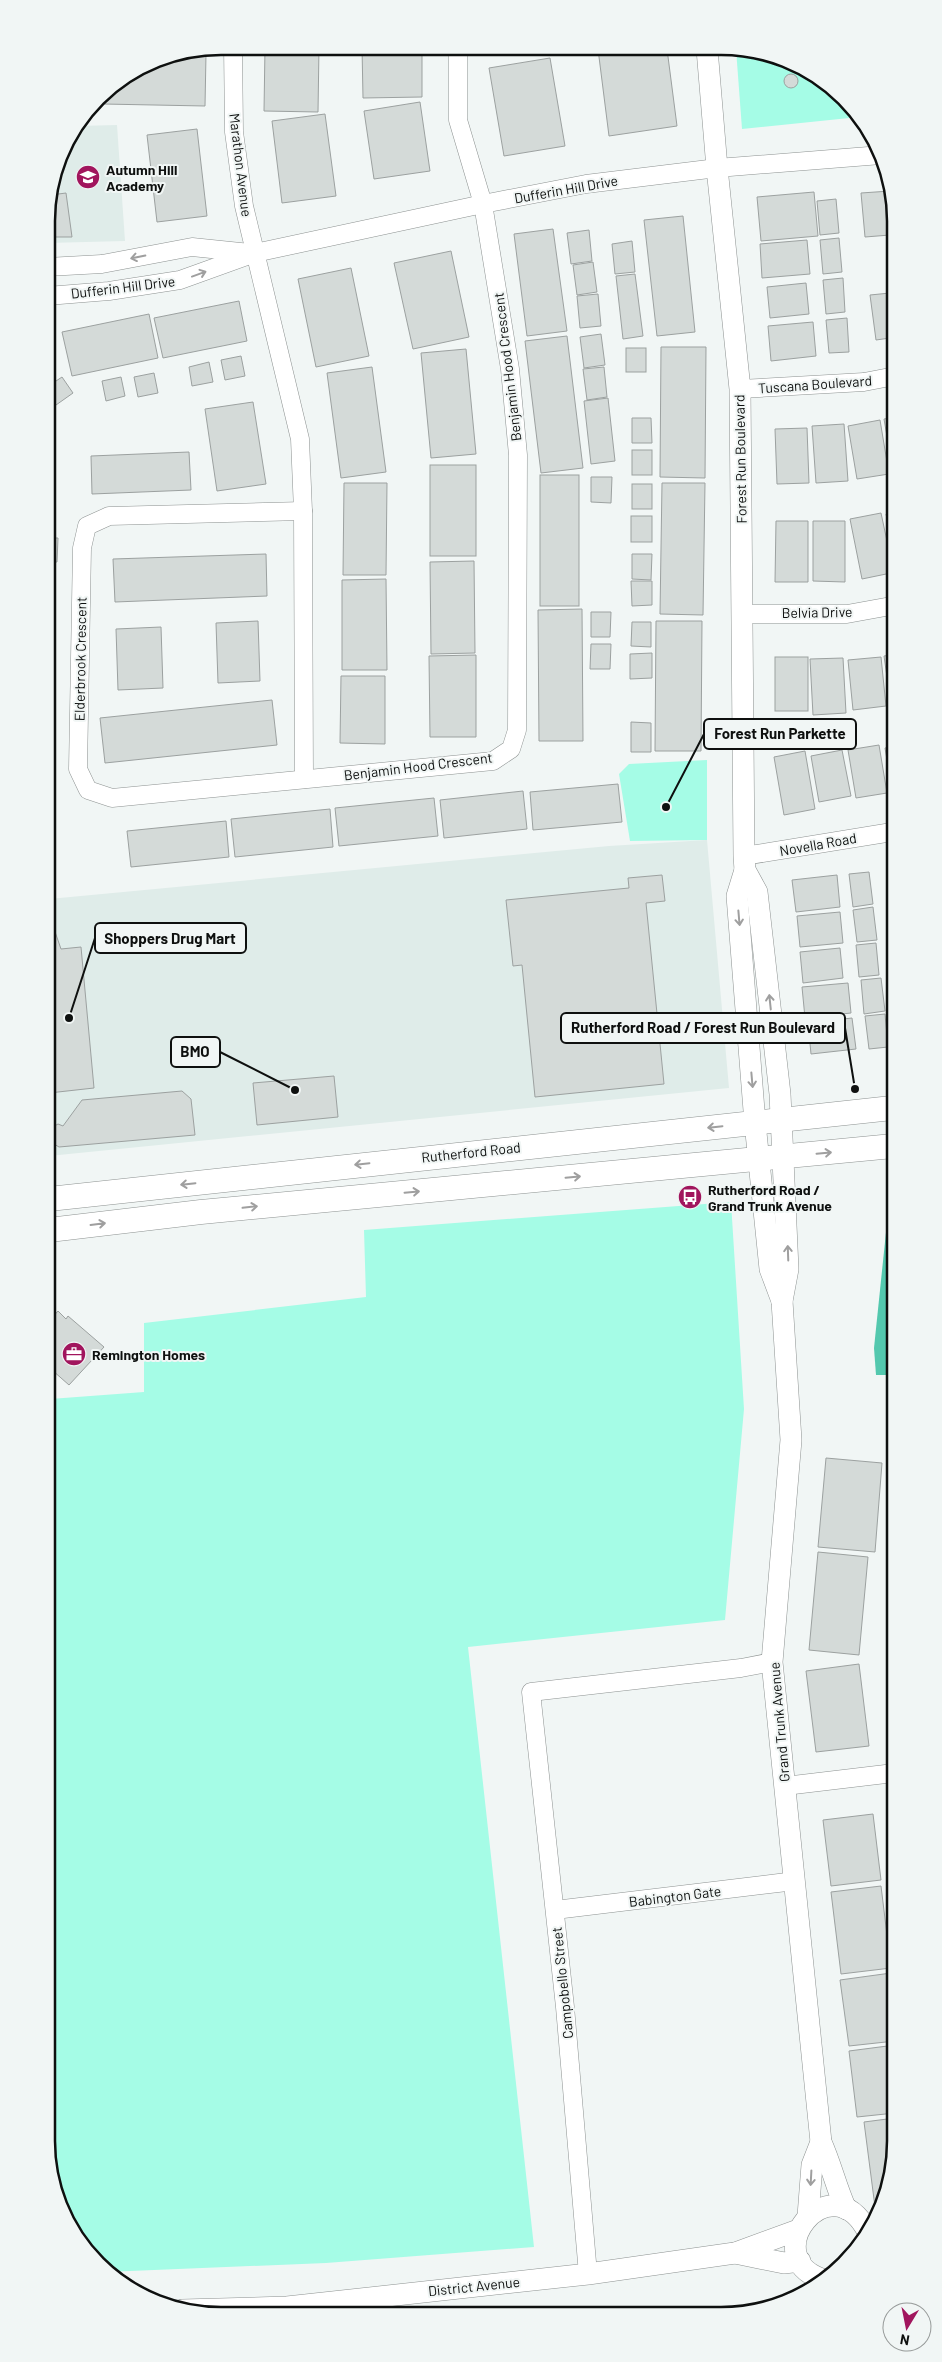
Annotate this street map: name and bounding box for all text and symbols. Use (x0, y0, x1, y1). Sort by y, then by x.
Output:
street label: Marathon Avenue (226, 112, 256, 218)
place label: Autumn Hill Academy (106, 161, 177, 194)
school or university icon: Autumn Hill Academy (75, 164, 101, 190)
street label: Dufferin Hill Drive (513, 172, 619, 206)
one-way arrow (130, 252, 146, 262)
one-way arrow (190, 269, 206, 278)
street label: Dufferin Hill Drive (70, 272, 176, 302)
street label: Benjamin Hood Crescent (489, 292, 525, 442)
street label: Tuscana Boulevard (757, 372, 873, 396)
street label: Forest Run Boulevard (730, 394, 750, 524)
street label: Elderbrook Crescent (70, 597, 90, 721)
street label: Belvia Drive (781, 603, 853, 621)
callout: Forest Run Parkette (704, 719, 856, 749)
text: Forest Run Parkette (714, 724, 846, 742)
street label: Benjamin Hood Crescent (343, 748, 493, 784)
street label: Novella Road (778, 829, 858, 859)
one-way arrow (734, 909, 744, 925)
callout: Shoppers Drug Mart (95, 923, 246, 953)
text: Shoppers Drug Mart (104, 929, 236, 947)
one-way arrow (765, 994, 775, 1010)
callout: Rutherford Road / Forest Run Boulevard (561, 1013, 845, 1043)
text: Rutherford Road / Forest Run Boulevard (571, 1018, 835, 1036)
callout: BMO (171, 1037, 220, 1067)
text: BMO (180, 1042, 210, 1060)
one-way arrow (748, 1071, 757, 1087)
one-way arrow (708, 1122, 724, 1132)
street label: Rutherford Road (421, 1138, 521, 1166)
one-way arrow (816, 1148, 832, 1157)
one-way arrow (355, 1159, 371, 1169)
one-way arrow (565, 1172, 581, 1181)
one-way arrow (181, 1179, 197, 1189)
place label: Rutherford Road / Grand Trunk Avenue (708, 1181, 832, 1214)
bus stop icon: Rutherford Road / Grand Trunk Avenue (677, 1184, 703, 1210)
one-way arrow (403, 1187, 419, 1197)
one-way arrow (242, 1203, 258, 1212)
one-way arrow (90, 1219, 106, 1229)
one-way arrow (783, 1245, 792, 1261)
office icon: Remington Homes (61, 1341, 87, 1367)
place label: Remington Homes (92, 1346, 205, 1363)
street label: Grand Trunk Avenue (765, 1661, 793, 1783)
street label: Babington Gate (628, 1882, 722, 1910)
street label: Campobello Street (548, 1926, 576, 2040)
one-way arrow (806, 2170, 815, 2186)
street label: District Avenue (427, 2273, 521, 2299)
north arrow (882, 2302, 932, 2352)
text: N (899, 2331, 911, 2349)

